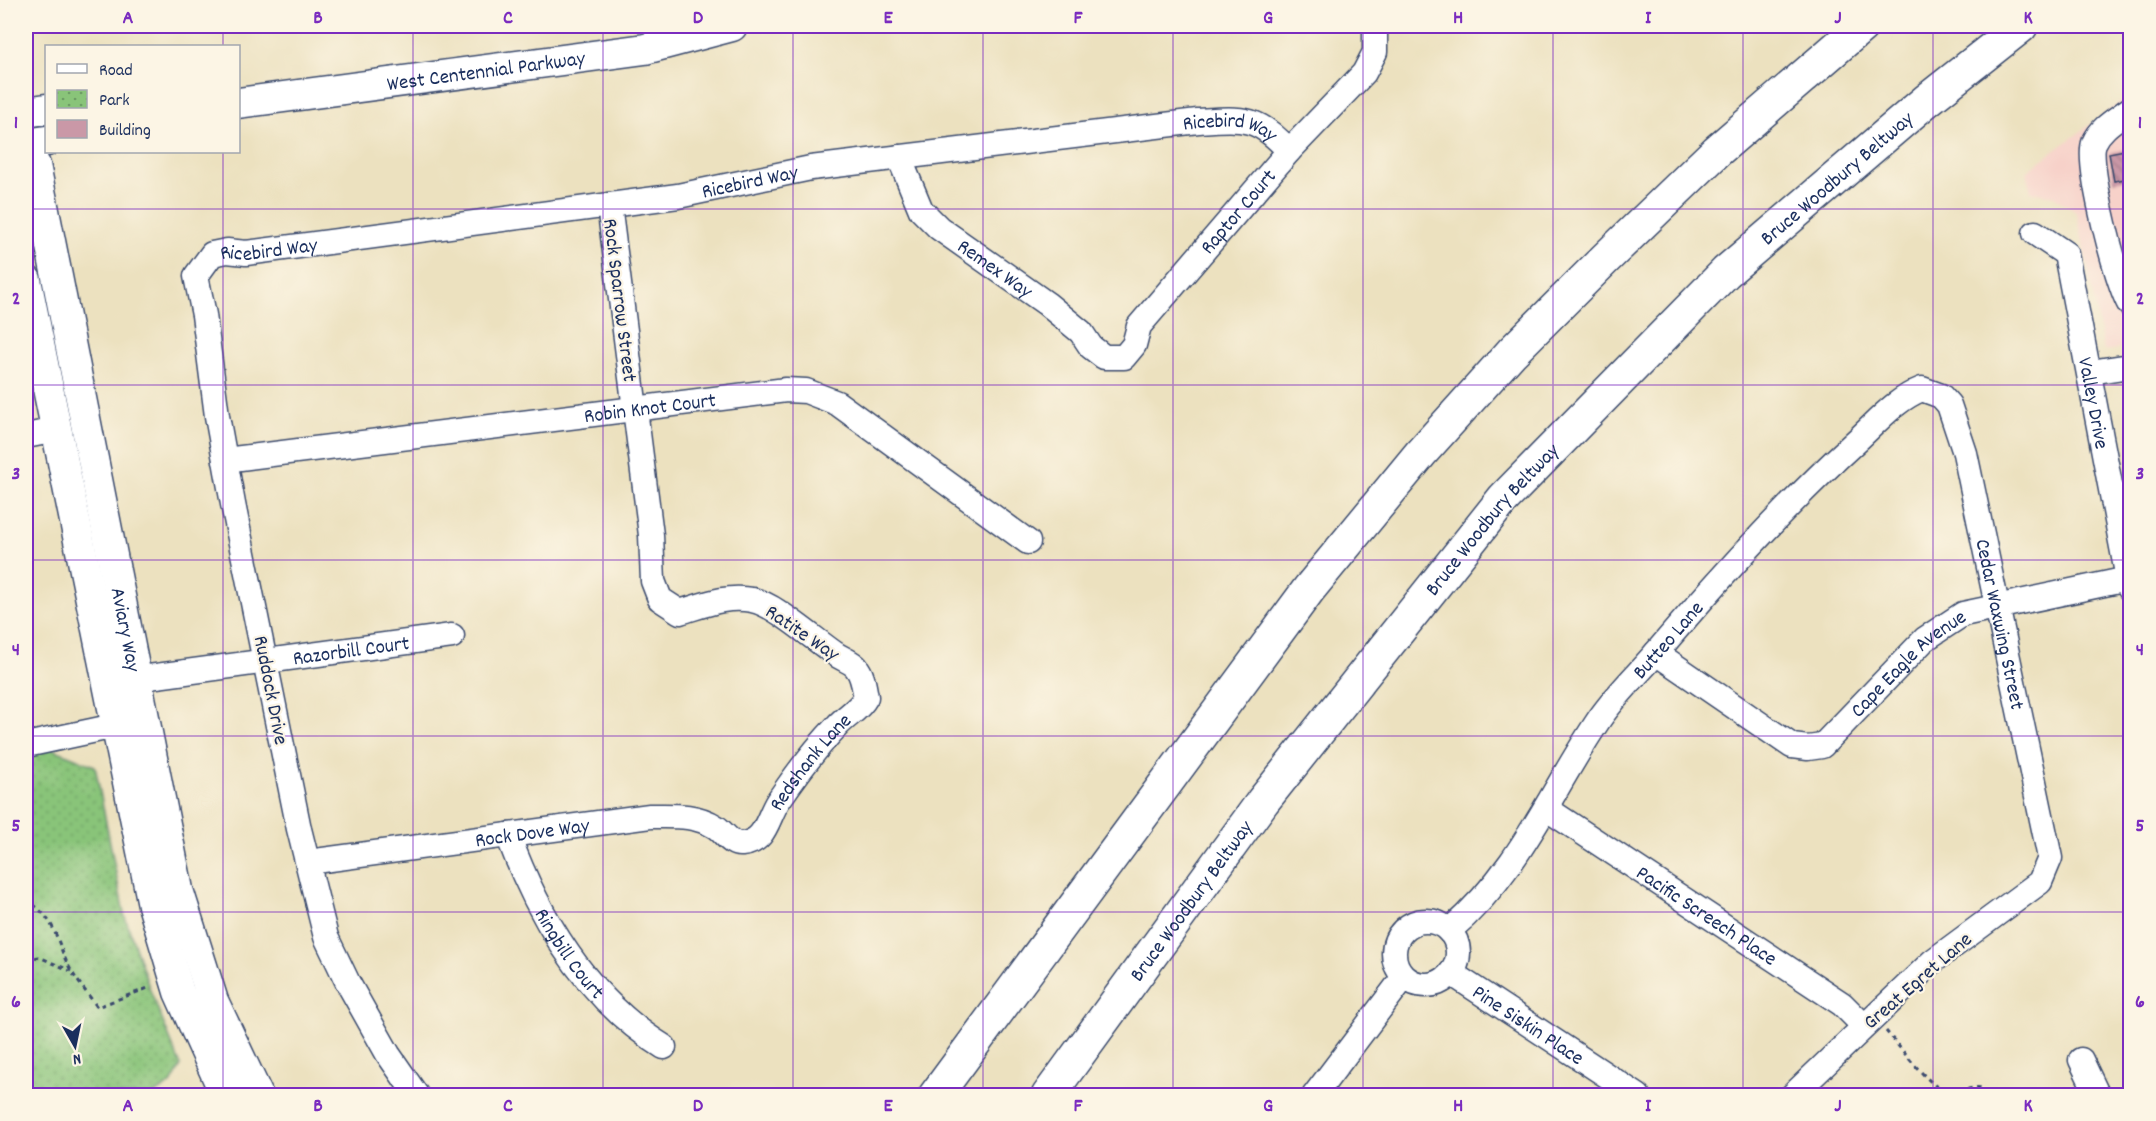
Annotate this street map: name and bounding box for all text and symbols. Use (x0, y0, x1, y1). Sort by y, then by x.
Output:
text: A (123, 5, 134, 33)
text: B (313, 5, 323, 33)
text: C (503, 5, 513, 33)
text: D (693, 5, 704, 33)
text: E (883, 5, 893, 33)
text: F (1074, 5, 1084, 33)
text: G (1263, 5, 1273, 33)
text: H (1453, 5, 1463, 33)
text: I (1645, 5, 1652, 33)
text: J (1834, 5, 1842, 33)
text: K (2023, 5, 2033, 33)
legend (45, 45, 240, 153)
street label: West Centennial Parkway (385, 45, 588, 101)
text: Road (99, 59, 133, 84)
text: Park (99, 89, 130, 114)
street label: Bruce Woodbury Beltway (1755, 106, 1922, 254)
street label: Ricebird Way (1181, 107, 1283, 151)
text: 1 (14, 110, 18, 138)
text: 1 (2138, 110, 2142, 138)
text: Building (99, 119, 151, 144)
street label: Ricebird Way (699, 159, 801, 209)
street label: Raptor Court (1195, 164, 1285, 262)
street label: Rock Sparrow Street (593, 217, 643, 384)
street label: Ricebird Way (218, 232, 320, 271)
street label: Remex Way (950, 233, 1038, 308)
text: 2 (12, 286, 20, 314)
text: 2 (2136, 286, 2144, 314)
street label: Valley Drive (2068, 355, 2115, 452)
street label: Robin Knot Court (582, 387, 718, 433)
street label: Bruce Woodbury Beltway (1419, 438, 1568, 604)
text: 3 (12, 461, 20, 489)
text: 3 (2136, 461, 2144, 489)
street label: Cedar Waxwing Street (1965, 536, 2031, 713)
street label: Aviary Way (101, 585, 147, 675)
street label: Butteo Lane (1627, 595, 1712, 687)
street label: Ratite Way (758, 599, 845, 671)
street label: Cape Eagle Avenue (1845, 604, 1973, 726)
street label: Razorbill Court (291, 630, 412, 675)
street label: Ruddock Drive (244, 633, 294, 748)
text: 4 (12, 637, 20, 665)
text: 4 (2136, 637, 2144, 665)
street label: Redshank Lane (763, 707, 859, 817)
street label: Rock Dove Way (473, 812, 592, 857)
text: 5 (11, 813, 21, 841)
text: 5 (2135, 813, 2145, 841)
street label: Bruce Woodbury Beltway (1124, 815, 1262, 989)
street label: Pacific Screech Place (1629, 860, 1782, 975)
street label: Ringbill Court (525, 904, 610, 1008)
street label: Great Egret Lane (1858, 926, 1980, 1038)
street label: Pine Siskin Place (1465, 979, 1589, 1074)
text: 6 (11, 989, 21, 1017)
text: 6 (2135, 989, 2145, 1017)
north arrow (45, 1016, 105, 1076)
text: N (71, 1046, 83, 1070)
text: A (123, 1093, 134, 1121)
text: B (313, 1093, 323, 1121)
text: C (503, 1093, 513, 1121)
text: D (693, 1093, 704, 1121)
text: E (883, 1093, 893, 1121)
text: F (1074, 1093, 1084, 1121)
text: G (1263, 1093, 1273, 1121)
text: H (1453, 1093, 1463, 1121)
text: I (1645, 1093, 1652, 1121)
text: J (1834, 1093, 1842, 1121)
text: K (2023, 1093, 2033, 1121)

